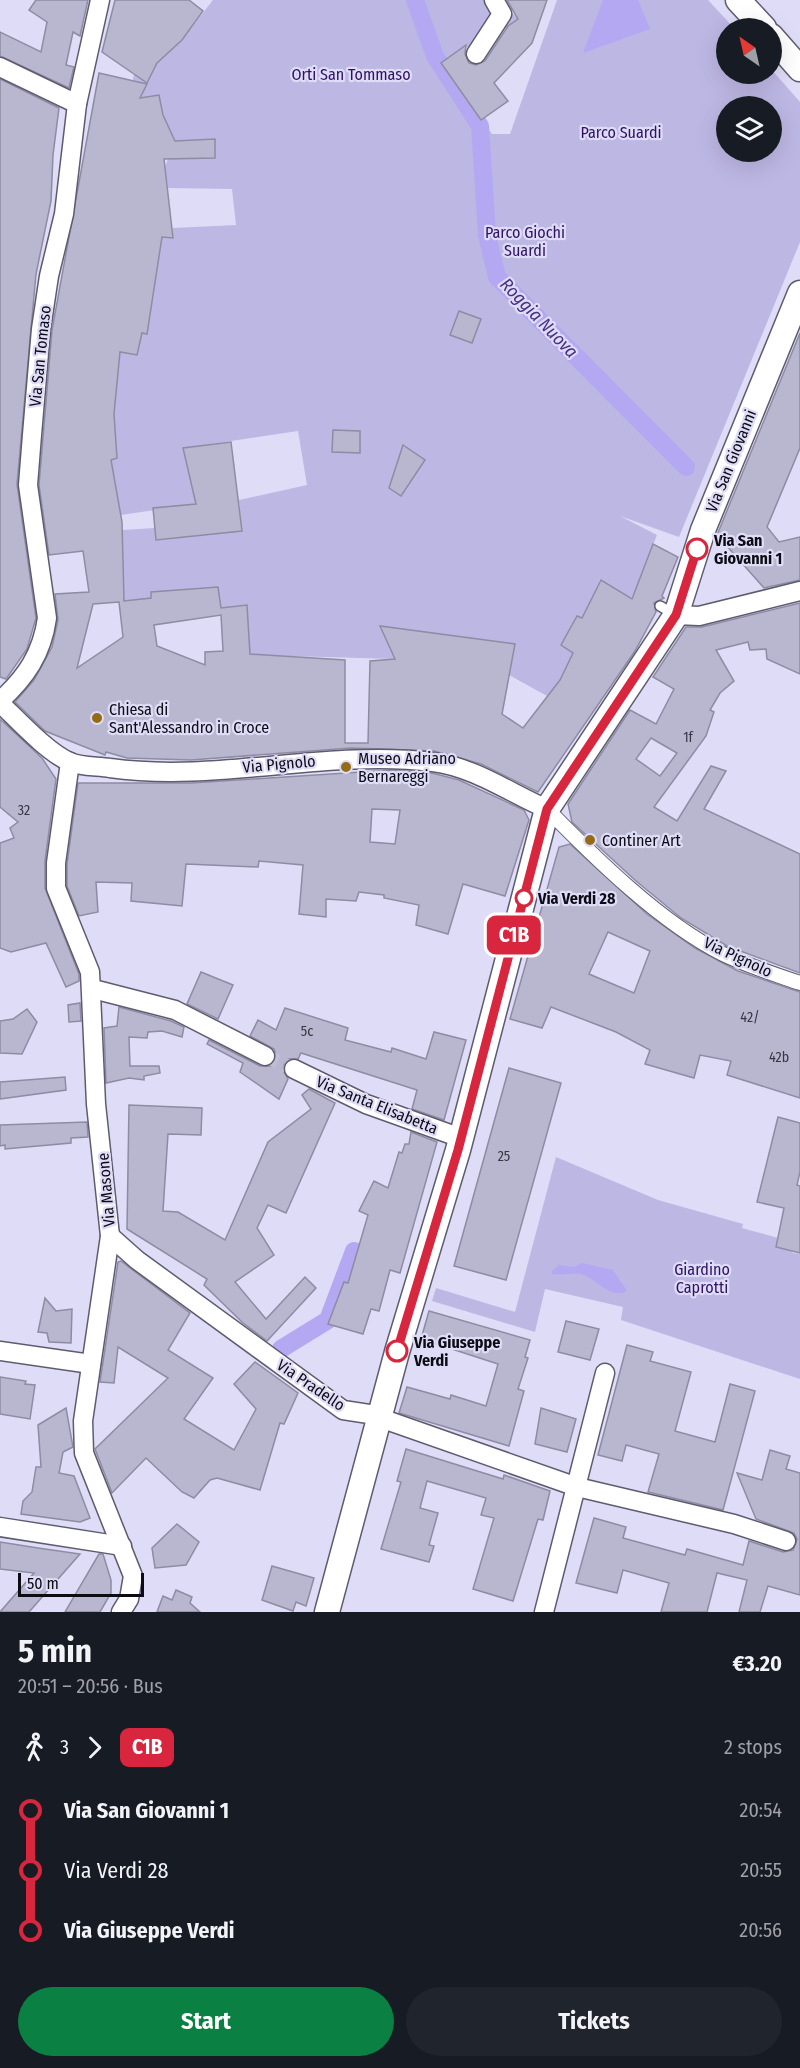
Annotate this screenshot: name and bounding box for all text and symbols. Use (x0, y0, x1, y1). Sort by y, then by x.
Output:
north arrow (716, 18, 782, 84)
map controls (716, 18, 782, 162)
park label: Orti San Tommaso (291, 65, 411, 84)
button: layers (716, 96, 782, 162)
park label: Parco Suardi (580, 123, 662, 142)
park label: Parco Giochi Suardi (485, 223, 565, 260)
water label: Roggia Nuova (495, 273, 583, 363)
street label: Via San Tomaso (25, 304, 55, 408)
street label: Via San Giovanni (702, 407, 760, 515)
place label: Via San Giovanni 1 (713, 531, 782, 568)
marker: Via San Giovanni 1 (686, 538, 708, 560)
place label: Chiesa di Sant'Alessandro in Croce (109, 700, 269, 737)
marker: Chiesa di Sant'Alessandro in Croce (90, 711, 104, 725)
house number: 1f (683, 729, 695, 746)
place label: Museo Adriano Bernareggi (358, 749, 456, 786)
street label: Via Pignolo (242, 751, 316, 777)
marker: Museo Adriano Bernareggi (339, 760, 353, 774)
house number: 32 (18, 802, 30, 819)
place label: Continer Art (602, 831, 682, 850)
marker: Continer Art (583, 833, 597, 847)
marker: Via Verdi 28 (515, 889, 533, 907)
place label: Via Verdi 28 (537, 889, 616, 908)
line badge: C1B (480, 916, 548, 954)
text: C1B (499, 922, 529, 948)
street label: Via Pignolo (701, 933, 775, 981)
house number: 42/ (740, 1009, 760, 1026)
house number: 5c (301, 1023, 313, 1040)
house number: 42b (769, 1049, 789, 1066)
street label: Via Santa Elisabetta (313, 1072, 441, 1138)
house number: 25 (498, 1148, 510, 1165)
street label: Via Masone (93, 1152, 119, 1228)
park label: Giardino Caprotti (674, 1260, 730, 1297)
place label: Via Giuseppe Verdi (413, 1333, 500, 1370)
marker: Via Giuseppe Verdi (386, 1340, 408, 1362)
street label: Via Pradello (273, 1355, 349, 1415)
scale bar (18, 1570, 144, 1598)
text: 50 m (27, 1574, 59, 1593)
text: 5 min (18, 1631, 92, 1671)
text: €3.20 (733, 1650, 782, 1677)
text: 20:51 – 20:56 · Bus (18, 1674, 163, 1698)
icon: walk (18, 1731, 51, 1764)
icon: forward (78, 1731, 111, 1764)
text: C1B (132, 1734, 162, 1760)
text: 3 (60, 1735, 69, 1759)
text: 2 stops (724, 1735, 782, 1759)
text: Via San Giovanni 1 (64, 1797, 229, 1824)
text: 20:54 (740, 1798, 782, 1822)
text: Via Verdi 28 (64, 1857, 168, 1884)
text: 20:55 (740, 1858, 782, 1882)
text: Via Giuseppe Verdi (64, 1917, 235, 1944)
text: 20:56 (739, 1918, 782, 1942)
button: Start (18, 1987, 394, 2056)
button: Tickets (406, 1987, 782, 2056)

